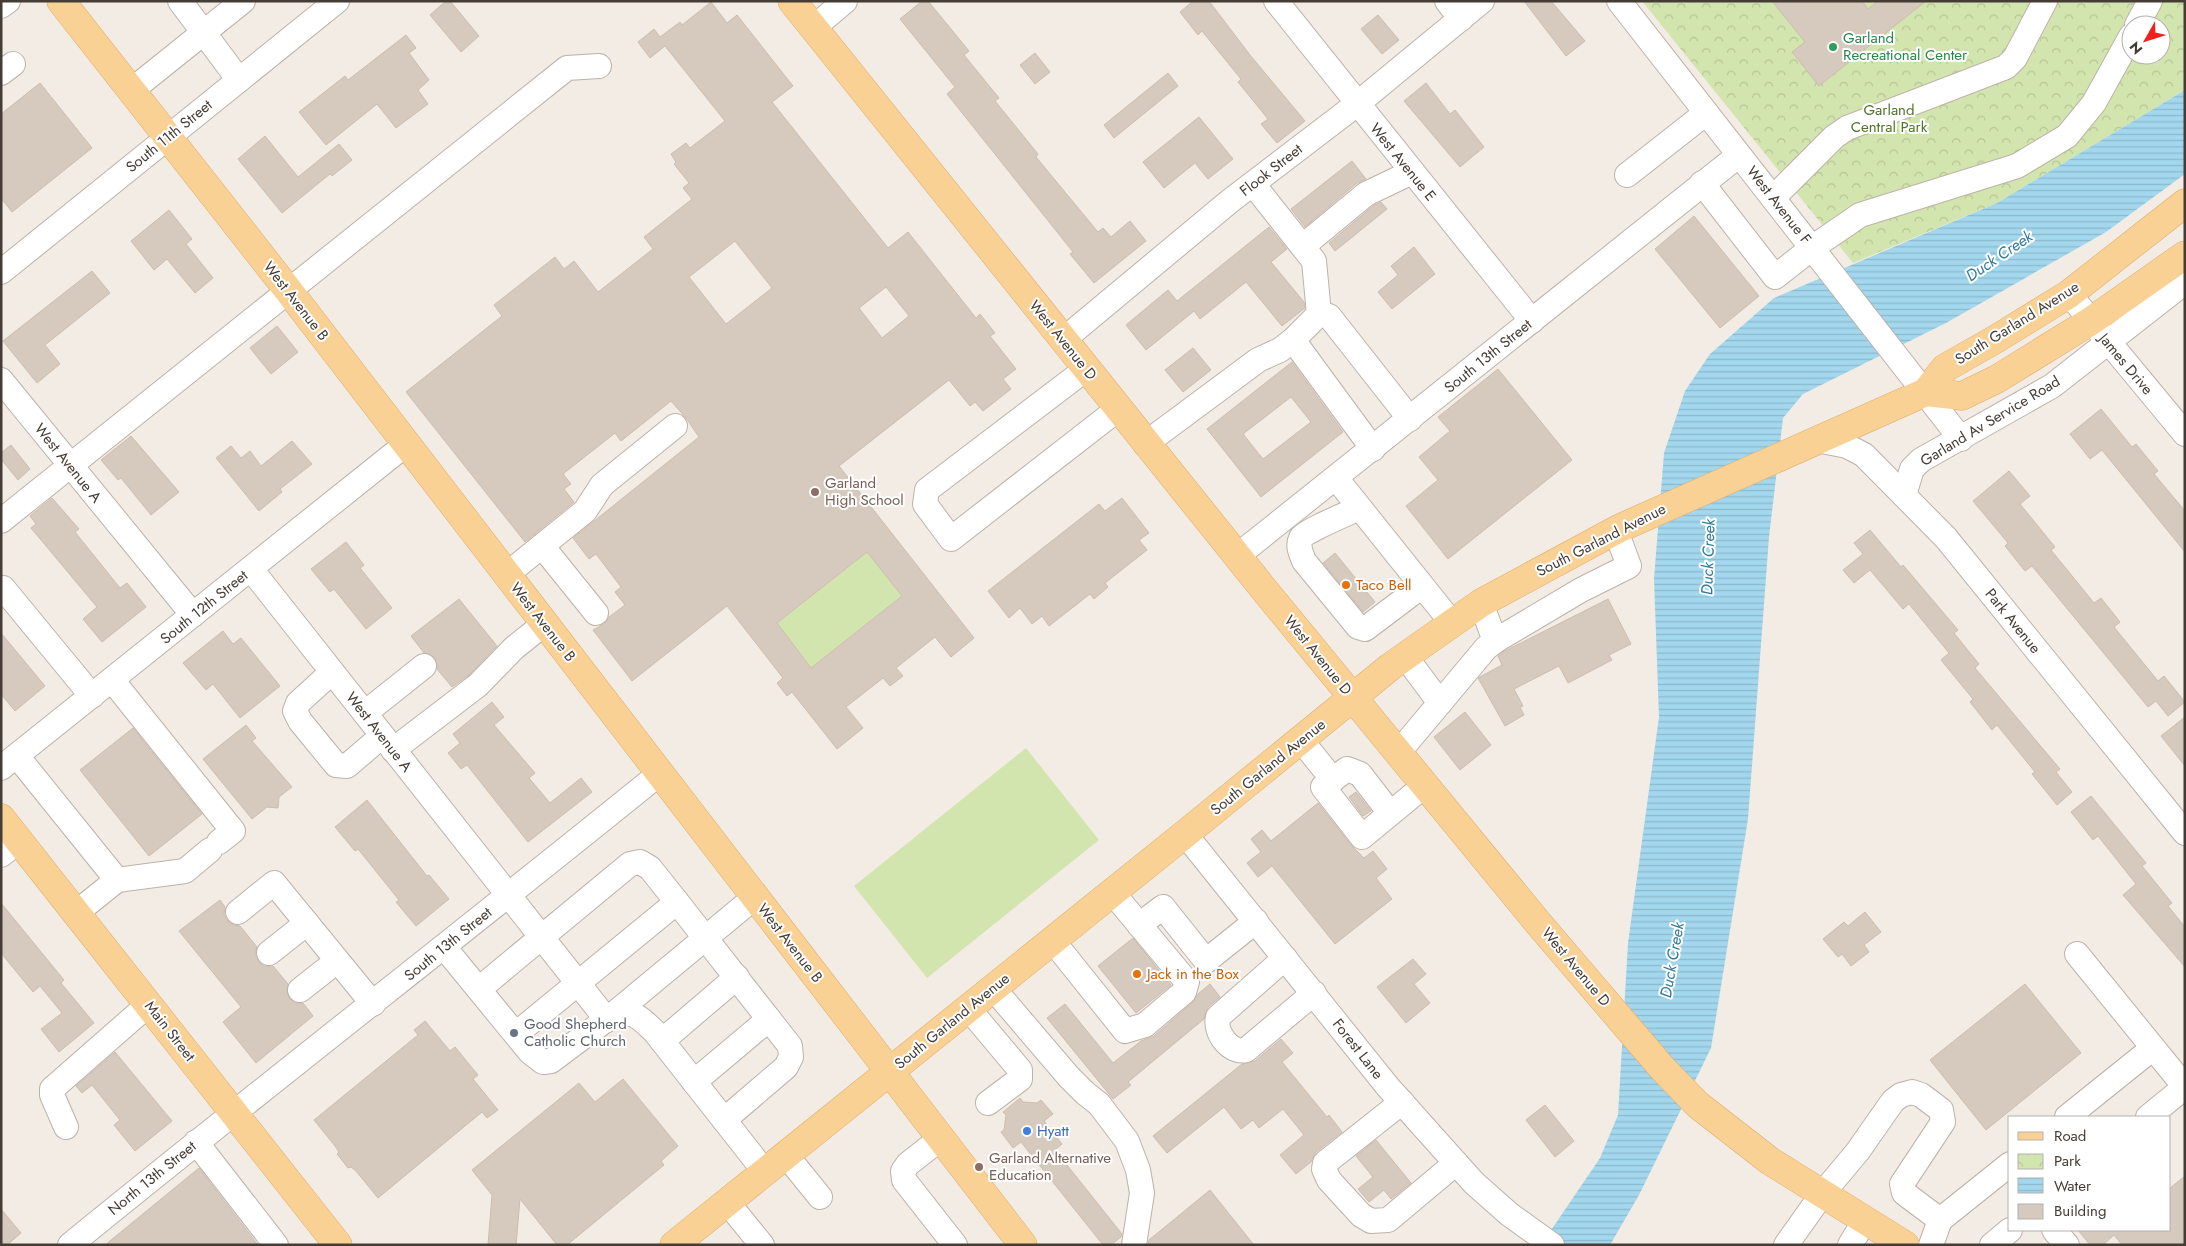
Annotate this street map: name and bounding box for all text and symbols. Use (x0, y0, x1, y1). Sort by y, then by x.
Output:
north arrow (2121, 15, 2171, 65)
place label: Garland Recreational Center (1843, 27, 1968, 66)
text: N (2125, 38, 2147, 59)
marker: Garland Recreational Center (1827, 41, 1839, 53)
street label: South 11th Street (121, 94, 217, 178)
park label: Garland Central Park (1851, 99, 1928, 138)
street label: West Avenue E (1365, 118, 1441, 206)
street label: Flook Street (1235, 138, 1307, 202)
street label: West Avenue F (1741, 161, 1817, 249)
water label: Duck Creek (1961, 224, 2038, 287)
street label: West Avenue B (258, 257, 334, 345)
street label: South Garland Avenue (1951, 276, 2084, 370)
street label: West Avenue D (1024, 295, 1102, 385)
street label: South 13th Street (1440, 314, 1537, 398)
street label: James Drive (2092, 327, 2158, 400)
street label: Garland Av Service Road (1916, 370, 2064, 472)
street label: West Avenue A (29, 419, 107, 508)
place label: Garland High School (825, 472, 904, 511)
marker: Garland High School (809, 486, 821, 498)
street label: South Garland Avenue (1532, 498, 1670, 582)
water label: Duck Creek (1695, 517, 1721, 596)
street label: South 12th Street (155, 564, 253, 649)
place label: Taco Bell (1356, 574, 1412, 596)
street label: West Avenue B (505, 578, 581, 666)
marker: Taco Bell (1340, 579, 1352, 591)
street label: Park Avenue (1980, 584, 2046, 658)
street label: West Avenue D (1279, 610, 1357, 700)
street label: West Avenue A (341, 687, 417, 777)
street label: South Garland Avenue (1206, 713, 1331, 820)
street label: West Avenue B (752, 899, 828, 987)
street label: South 13th Street (400, 902, 497, 986)
water label: Duck Creek (1654, 919, 1690, 1000)
street label: West Avenue D (1536, 923, 1616, 1011)
place label: Jack in the Box (1145, 963, 1239, 985)
street label: South Garland Avenue (890, 967, 1015, 1074)
marker: Jack in the Box (1131, 968, 1143, 980)
street label: Main Street (139, 996, 201, 1066)
place label: Good Shepherd Catholic Church (524, 1013, 627, 1052)
street label: Forest Lane (1327, 1014, 1389, 1084)
marker: Good Shepherd Catholic Church (508, 1027, 520, 1039)
legend (2008, 1116, 2171, 1231)
place label: Hyatt (1037, 1120, 1069, 1142)
marker: Hyatt (1021, 1125, 1033, 1137)
text: Road (2054, 1125, 2086, 1147)
street label: North 13th Street (103, 1135, 201, 1220)
place label: Garland Alternative Education (989, 1147, 1111, 1186)
text: Park (2054, 1150, 2081, 1172)
marker: Garland Alternative Education (973, 1161, 985, 1173)
text: Water (2054, 1175, 2092, 1197)
text: Building (2054, 1200, 2106, 1222)

